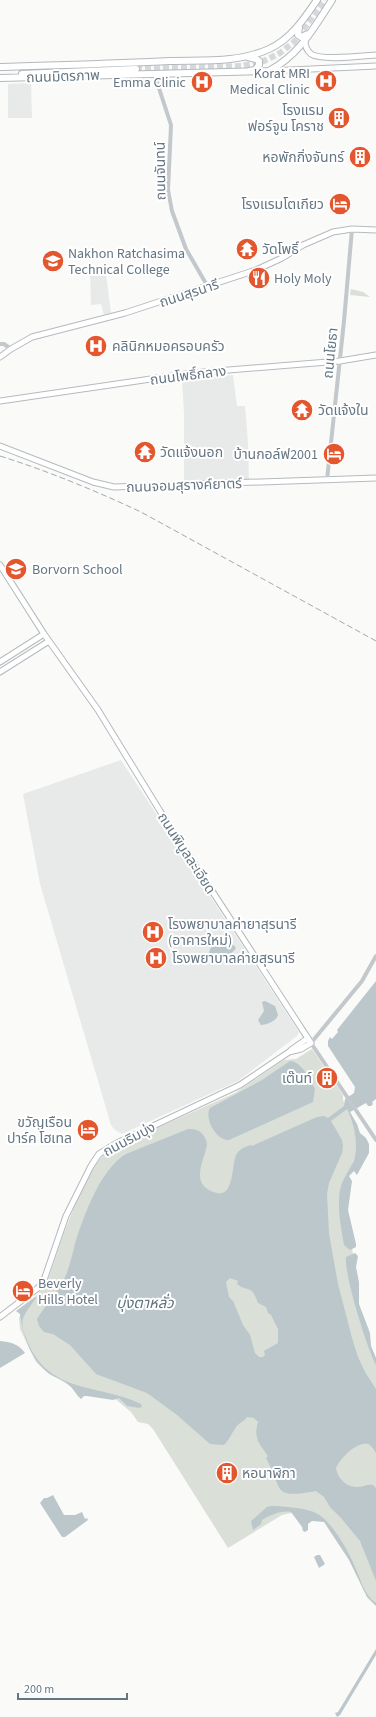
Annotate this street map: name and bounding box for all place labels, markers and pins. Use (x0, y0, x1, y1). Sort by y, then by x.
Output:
place label: Korat MRI Medical Clinic (230, 64, 311, 100)
hospital icon: Korat MRI Medical Clinic (313, 68, 339, 94)
hospital icon: Emma Clinic (189, 69, 215, 95)
place label: Emma Clinic (113, 73, 187, 93)
place label: โรงแรม ฟอร์จูน โคราช (248, 101, 324, 137)
building icon: โรงแรม ฟอร์จูน โคราช (326, 105, 352, 131)
building icon: หอพักกิ่งจันทร์ (347, 144, 373, 170)
place label: หอพักกิ่งจันทร์ (262, 148, 345, 168)
hotel icon: โรงแรมโตเกียว (327, 191, 353, 217)
place label: โรงแรมโตเกียว (241, 195, 324, 215)
temple icon: วัดโพธิ์ (234, 236, 260, 262)
place label: วัดโพธิ์ (262, 240, 299, 260)
place label: Nakhon Ratchasima Technical College (68, 244, 185, 280)
school or university icon: Nakhon Ratchasima Technical College (40, 248, 66, 274)
restaurant icon: Holy Moly (246, 265, 272, 291)
place label: Holy Moly (274, 269, 332, 289)
hospital icon: คลินิกหมอครอบครัว (83, 333, 109, 359)
place label: คลินิกหมอครอบครัว (112, 337, 225, 357)
temple icon: วัดแจ้งใน (289, 397, 315, 423)
place label: วัดแจ้งใน (318, 401, 369, 421)
temple icon: วัดแจ้งนอก (132, 439, 158, 465)
hotel icon: บ้านกอล์ฟ2001 (321, 441, 347, 467)
place label: วัดแจ้งนอก (160, 443, 223, 463)
place label: บ้านกอล์ฟ2001 (233, 445, 318, 465)
school or university icon: Borvorn School (3, 556, 29, 582)
place label: Borvorn School (32, 560, 123, 580)
place label: โรงพยาบาลค่ายาสุรนารี (อาคารใหม่) (168, 915, 297, 951)
hospital icon: โรงพยาบาลค่ายาสุรนารี (อาคารใหม่) (140, 919, 166, 945)
hospital icon: โรงพยาบาลค่ายสุรนารี (143, 945, 169, 971)
place label: โรงพยาบาลค่ายสุรนารี (172, 949, 295, 969)
building icon: เต๊นท์ (314, 1065, 340, 1091)
place label: เต๊นท์ (282, 1069, 312, 1089)
place label: ขวัญเรือน ปาร์ค โฮเทล (7, 1113, 72, 1149)
hotel icon: ขวัญเรือน ปาร์ค โฮเทล (75, 1117, 101, 1143)
place label: Beverly Hills Hotel (38, 1274, 98, 1310)
hotel icon: Beverly Hills Hotel (10, 1278, 36, 1304)
building icon: หอนาฬิกา (214, 1460, 240, 1486)
place label: หอนาฬิกา (242, 1464, 296, 1484)

